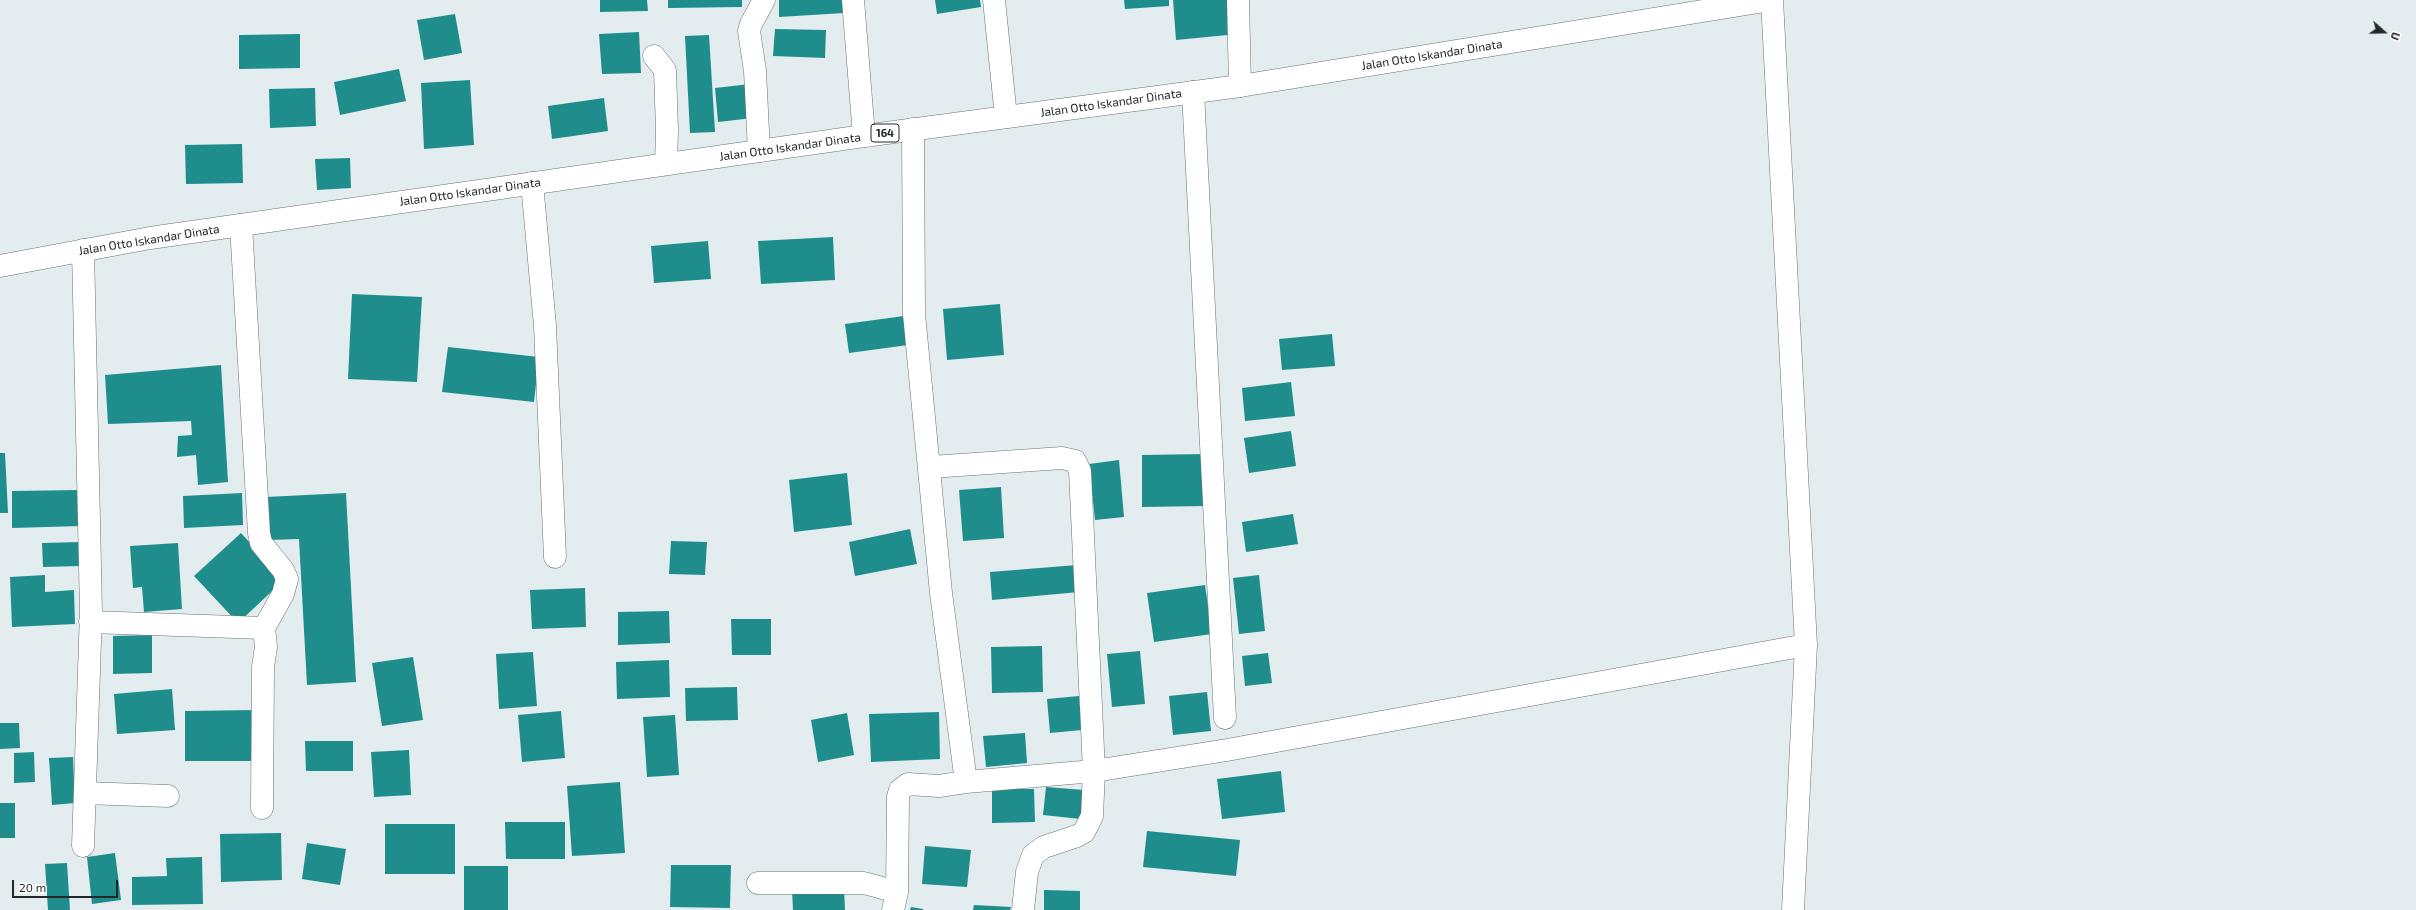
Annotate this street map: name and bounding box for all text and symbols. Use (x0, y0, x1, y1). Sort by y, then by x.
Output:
north arrow (2364, 12, 2404, 52)
text: U (2388, 30, 2403, 42)
street label: Jalan Otto Iskandar Dinata (1360, 37, 1504, 73)
street label: Jalan Otto Iskandar Dinata (1039, 86, 1183, 120)
road number: 164 (871, 124, 899, 142)
street label: Jalan Otto Iskandar Dinata (718, 130, 862, 164)
street label: Jalan Otto Iskandar Dinata (398, 175, 542, 209)
street label: Jalan Otto Iskandar Dinata (77, 222, 221, 258)
scale bar (14, 872, 120, 898)
text: 20 m (19, 880, 46, 894)

